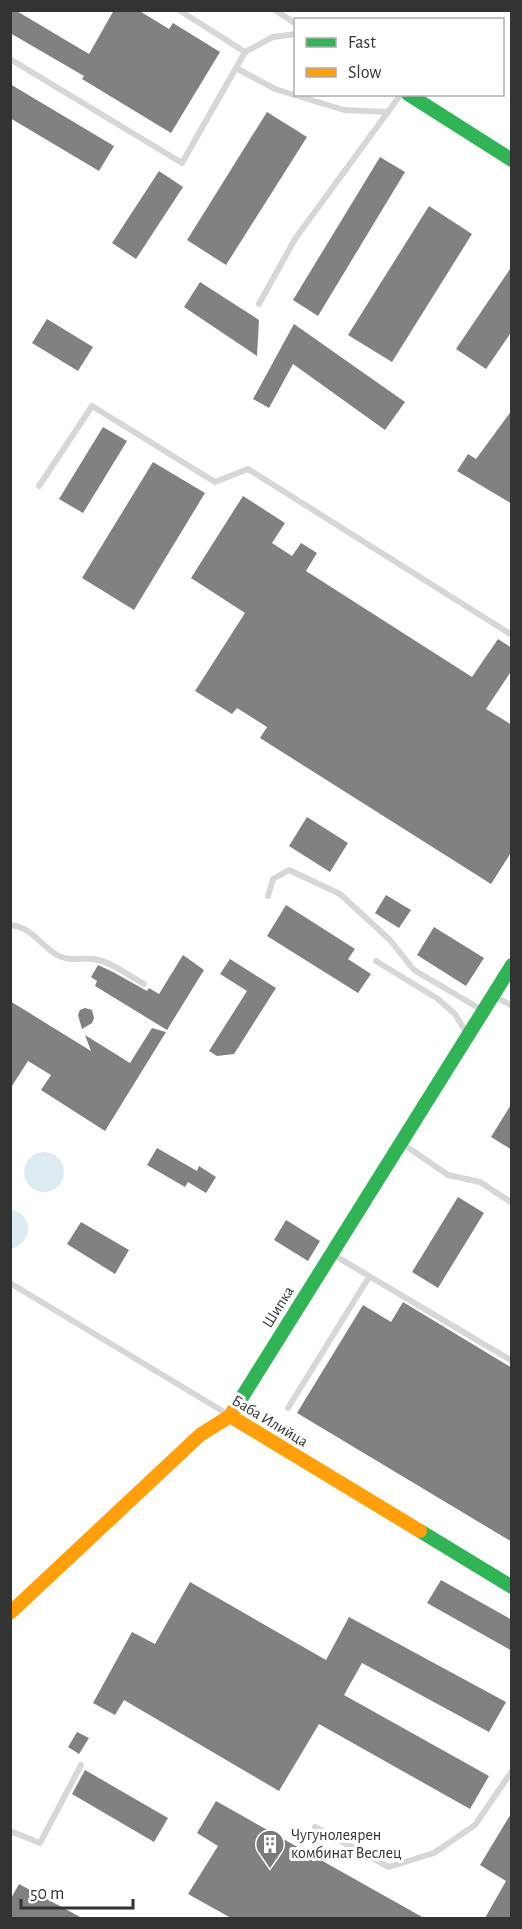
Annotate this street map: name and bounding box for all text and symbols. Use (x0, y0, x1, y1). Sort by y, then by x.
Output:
legend (294, 18, 504, 96)
text: Fast (348, 34, 376, 52)
text: Slow (348, 64, 381, 82)
street label: Шипка (259, 1283, 297, 1331)
street label: Баба Илийца (229, 1392, 311, 1450)
place label: Чугунолеярен комбинат Веслец (291, 1827, 402, 1861)
building icon: Чугунолеярен комбинат Веслец (254, 1828, 286, 1870)
scale bar (21, 1872, 134, 1910)
text: 50 m (30, 1885, 64, 1903)

